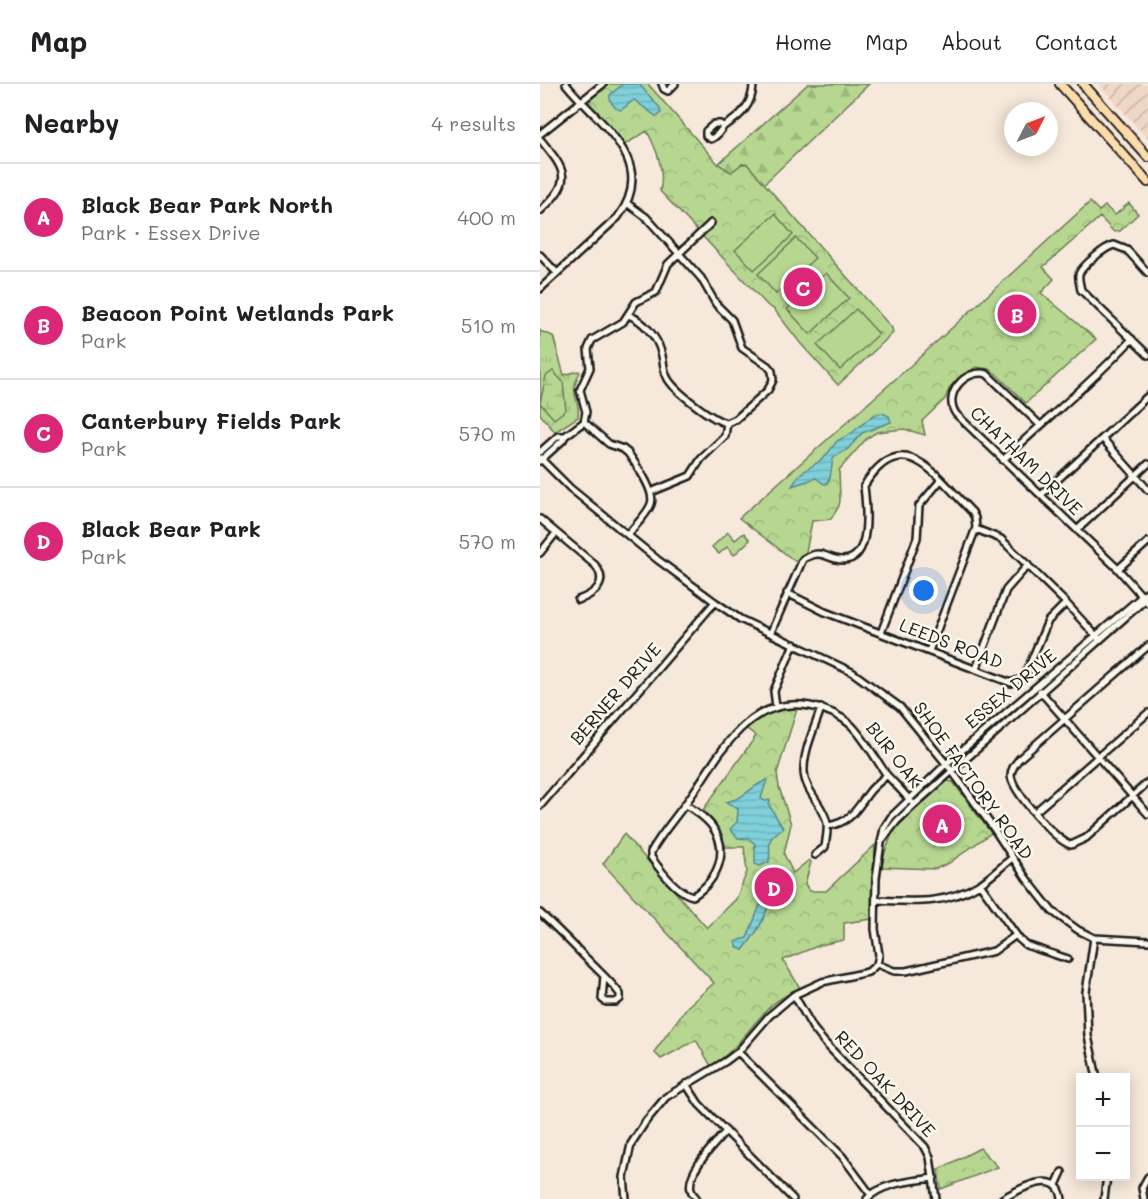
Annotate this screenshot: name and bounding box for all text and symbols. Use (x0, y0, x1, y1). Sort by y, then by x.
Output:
text: Map (30, 23, 87, 59)
text: Home (775, 28, 832, 55)
text: Map (865, 28, 908, 55)
text: About (941, 28, 1002, 55)
text: Contact (1035, 28, 1118, 55)
north arrow (1004, 102, 1058, 156)
text: Nearby (24, 106, 119, 140)
text: 4 results (431, 110, 516, 136)
text: Black Bear Park North (81, 190, 333, 219)
text: A (37, 204, 50, 230)
text: 400 m (457, 204, 516, 230)
text: Park · Essex Drive (81, 219, 261, 245)
pin: C (784, 264, 822, 310)
pin: B (998, 292, 1036, 336)
text: Beacon Point Wetlands Park (81, 298, 394, 327)
text: B (37, 312, 50, 338)
text: 510 m (461, 312, 516, 338)
text: Park (81, 327, 126, 353)
street label: CHATHAM DRIVE (965, 401, 1088, 520)
text: Canterbury Fields Park (81, 406, 341, 435)
text: C (36, 420, 51, 446)
text: 570 m (459, 420, 516, 446)
text: Park (81, 435, 126, 461)
text: Black Bear Park (81, 514, 261, 543)
text: D (36, 528, 51, 554)
text: 570 m (459, 528, 516, 554)
text: Park (81, 543, 126, 569)
your location (909, 576, 938, 605)
street label: LEEDS ROAD (896, 612, 1007, 674)
street label: BERNER DRIVE (564, 637, 666, 749)
street label: ESSEX DRIVE (960, 643, 1061, 734)
street label: SHOE FACTORY ROAD (909, 698, 1037, 864)
street label: BUR OAK (861, 716, 928, 793)
pin: A (922, 802, 962, 846)
pin: D (754, 864, 794, 910)
street label: RED OAK DRIVE (830, 1025, 941, 1142)
map controls (1076, 1073, 1130, 1181)
button: + (1076, 1073, 1130, 1127)
button: − (1076, 1127, 1130, 1181)

